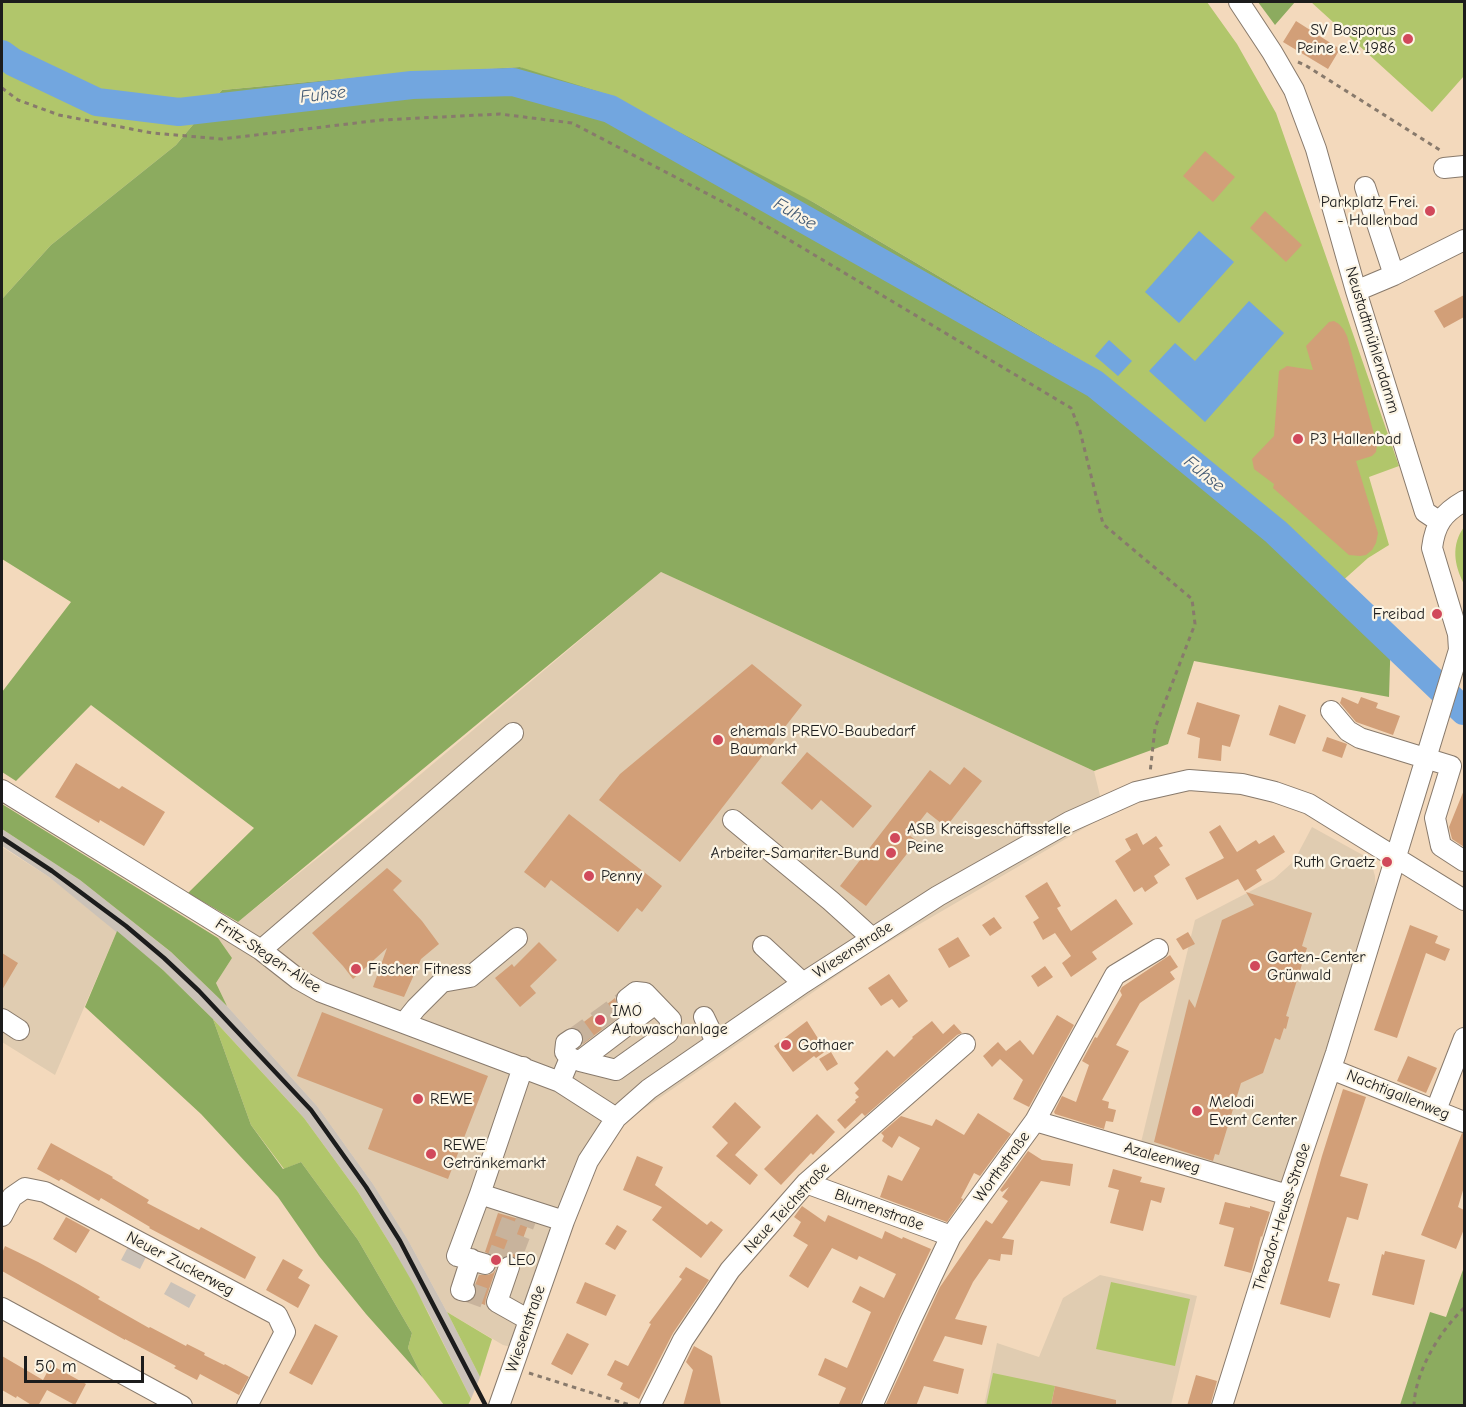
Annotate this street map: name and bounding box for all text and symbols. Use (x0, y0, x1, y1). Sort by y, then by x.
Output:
place label: SV Bosporus Peine e.V. 1986 (1297, 20, 1396, 58)
marker: SV Bosporus Peine e.V. 1986 (1401, 32, 1415, 46)
water label: Fuhse (299, 81, 347, 109)
place label: Parkplatz Frei. - Hallenbad (1321, 192, 1418, 230)
water label: Fuhse (770, 193, 820, 235)
marker: Parkplatz Frei. - Hallenbad (1423, 204, 1437, 218)
street label: Neustadtmühlendamm (1341, 264, 1403, 416)
place label: P3 Hallenbad (1310, 429, 1401, 449)
marker: P3 Hallenbad (1291, 432, 1305, 446)
water label: Fuhse (1179, 451, 1229, 497)
place label: Freibad (1373, 604, 1425, 624)
marker: Freibad (1430, 607, 1444, 621)
place label: ehemals PREVO-Baubedarf Baumarkt (730, 721, 915, 759)
marker: ehemals PREVO-Baubedarf Baumarkt (711, 733, 725, 747)
place label: ASB Kreisgeschäftsstelle Peine (907, 819, 1071, 857)
marker: ASB Kreisgeschäftsstelle Peine (888, 831, 902, 845)
place label: Arbeiter-Samariter-Bund (711, 843, 879, 863)
marker: Arbeiter-Samariter-Bund (884, 846, 898, 860)
place label: Ruth Graetz (1293, 852, 1375, 872)
marker: Ruth Graetz (1380, 855, 1394, 869)
place label: Penny (601, 866, 642, 886)
marker: Penny (582, 869, 596, 883)
street label: Fritz-Stegen-Allee (211, 915, 325, 997)
street label: Wiesenstraße (810, 917, 896, 983)
place label: Garten-Center Grünwald (1267, 947, 1366, 985)
place label: Fischer Fitness (368, 959, 471, 979)
marker: Garten-Center Grünwald (1248, 959, 1262, 973)
marker: Fischer Fitness (349, 962, 363, 976)
place label: IMO Autowaschanlage (612, 1001, 728, 1039)
marker: IMO Autowaschanlage (593, 1013, 607, 1027)
place label: Gothaer (798, 1035, 854, 1055)
marker: Gothaer (779, 1038, 793, 1052)
street label: Nachtigallenweg (1344, 1066, 1452, 1124)
place label: REWE (430, 1089, 473, 1109)
marker: REWE (411, 1092, 425, 1106)
place label: Melodi Event Center (1209, 1092, 1297, 1130)
marker: Melodi Event Center (1190, 1104, 1204, 1118)
street label: Worthstraße (970, 1128, 1034, 1206)
place label: REWE Getränkemarkt (443, 1135, 546, 1173)
street label: Azaleenweg (1122, 1138, 1202, 1178)
street label: Theodor-Heuss-Straße (1249, 1141, 1315, 1293)
marker: REWE Getränkemarkt (424, 1147, 438, 1161)
street label: Neue Teichstraße (740, 1159, 834, 1257)
street label: Blumenstraße (832, 1185, 926, 1235)
street label: Neuer Zuckerweg (123, 1228, 237, 1300)
place label: LEO (508, 1250, 536, 1270)
marker: LEO (489, 1253, 503, 1267)
street label: Wiesenstraße (502, 1283, 550, 1375)
scale bar (27, 1344, 147, 1382)
text: 50 m (35, 1356, 77, 1377)

